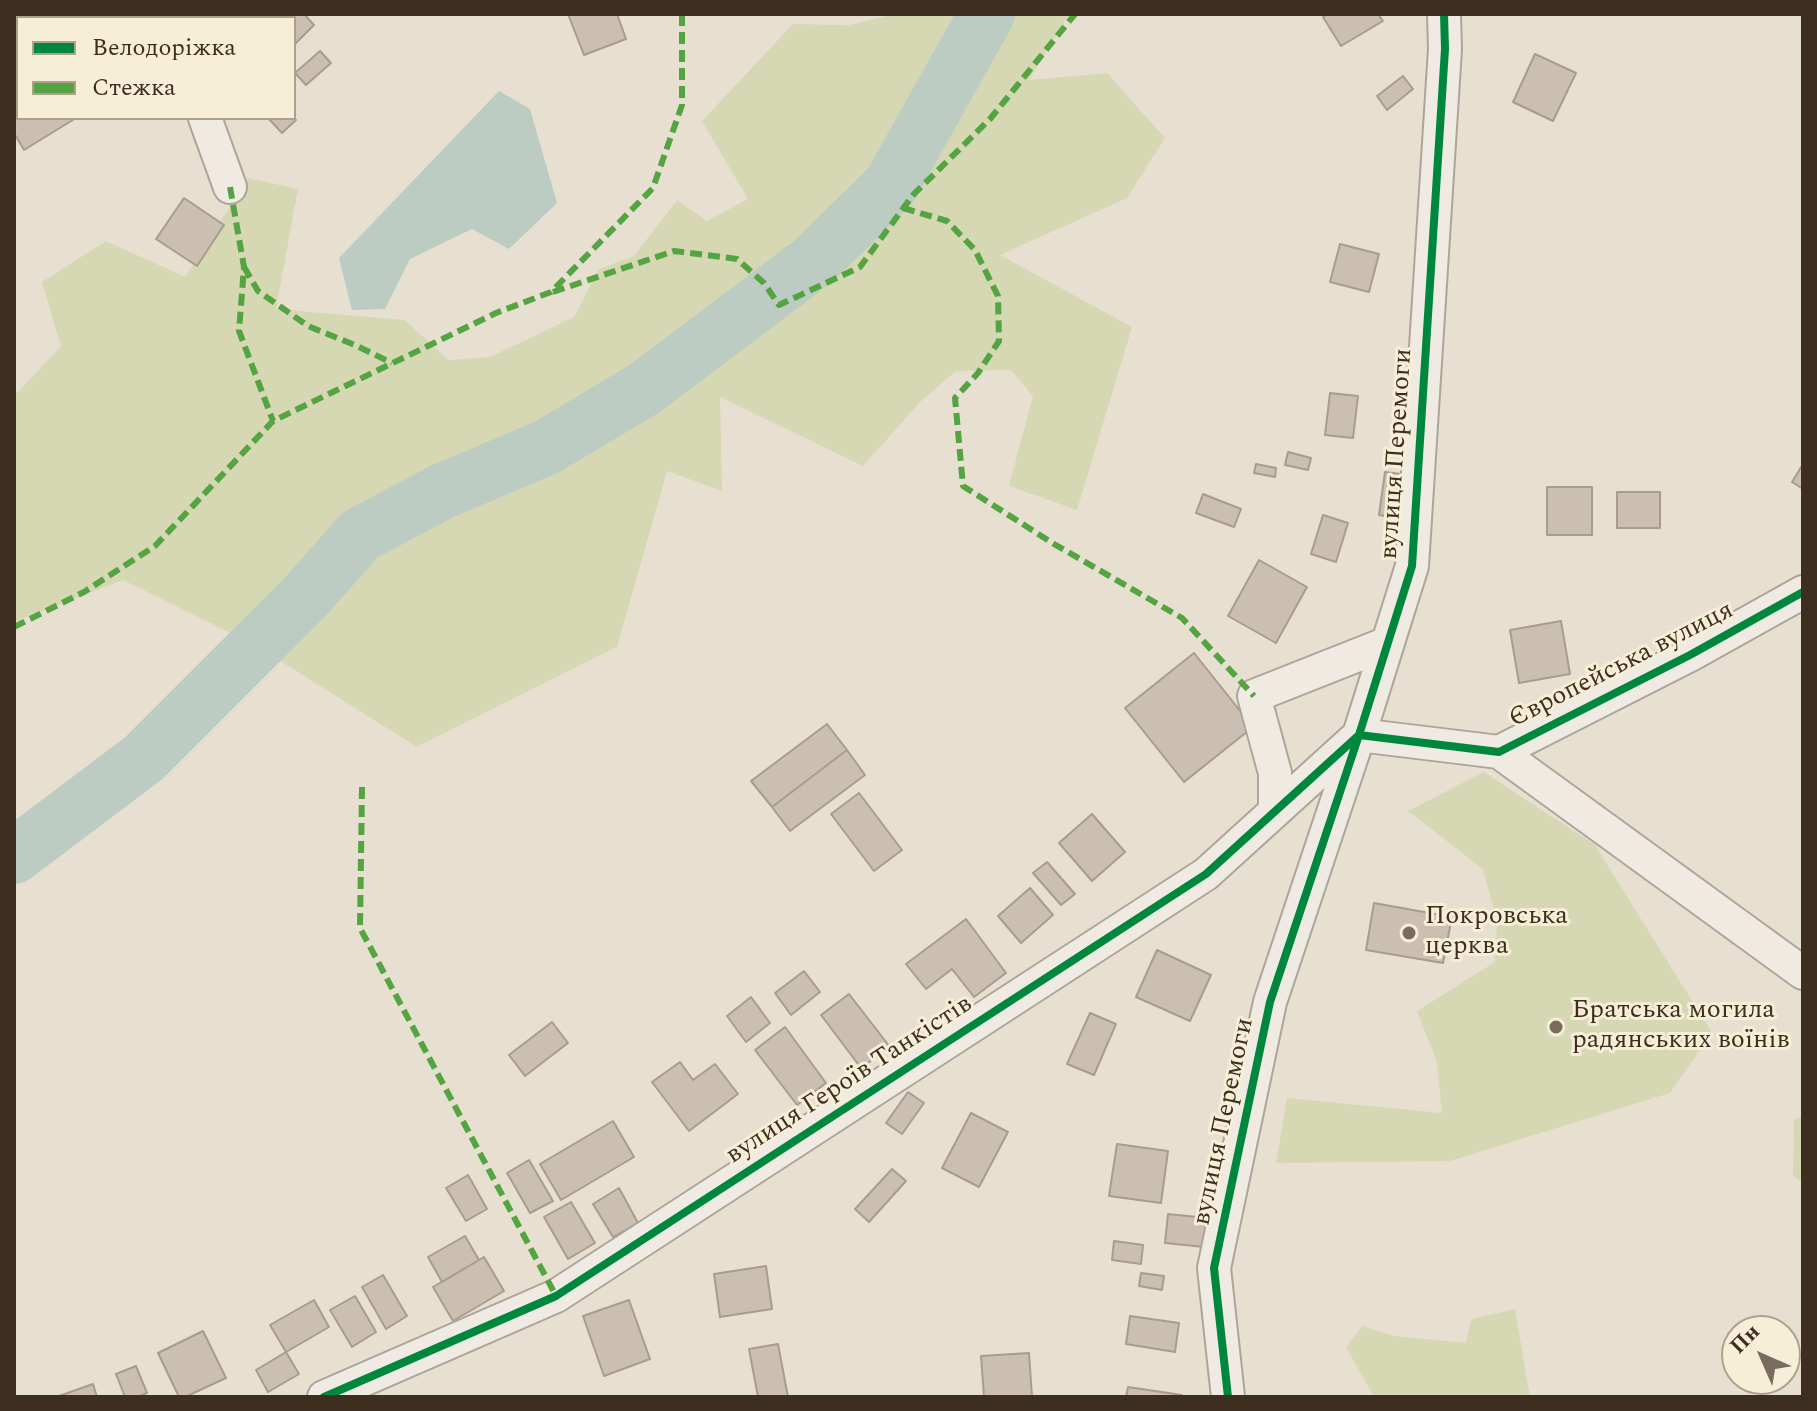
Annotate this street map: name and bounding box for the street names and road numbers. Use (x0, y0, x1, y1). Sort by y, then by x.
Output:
street label: вулиця Перемоги (1375, 348, 1421, 560)
street label: Європейська вулиця (1505, 596, 1739, 736)
street label: вулиця Героїв Танкістів (721, 990, 979, 1172)
street label: вулиця Перемоги (1188, 1015, 1262, 1229)

